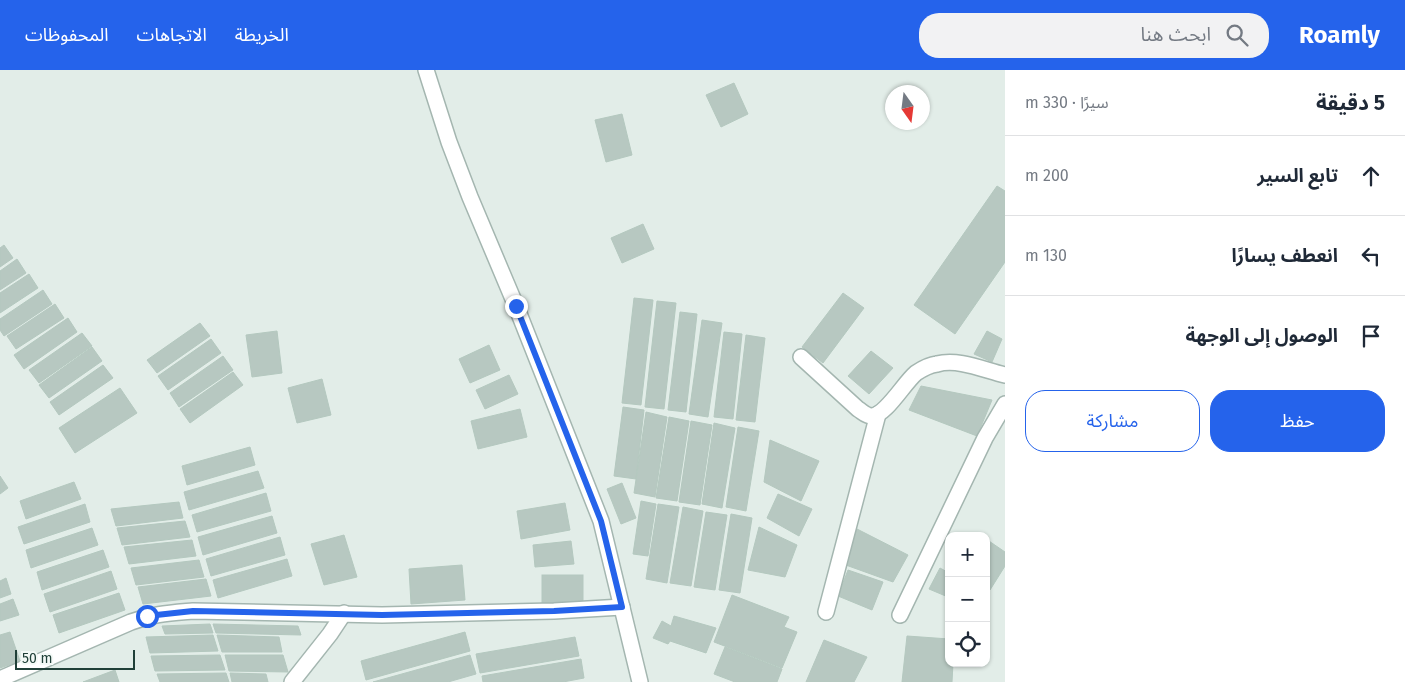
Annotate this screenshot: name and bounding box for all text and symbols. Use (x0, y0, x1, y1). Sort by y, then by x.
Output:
search box (919, 13, 1269, 58)
icon: search (1223, 21, 1251, 49)
text: Roamly (1299, 21, 1380, 49)
text: ابحث هنا (1141, 23, 1211, 46)
text: المحفوظات (25, 24, 109, 46)
text: الاتجاهات (137, 24, 207, 46)
text: الخريطة (235, 24, 289, 46)
north arrow (885, 85, 930, 130)
text: 5 دقيقة (1316, 90, 1385, 116)
text: سيرًا · 330 m (1025, 93, 1108, 112)
icon: ahead (1357, 162, 1385, 190)
text: تابع السير (1257, 164, 1338, 187)
text: 200 m (1025, 166, 1069, 185)
icon: left (1357, 242, 1385, 270)
text: انعطف يسارًا (1231, 244, 1338, 267)
text: 130 m (1025, 246, 1067, 265)
route end (505, 295, 528, 318)
icon: arrive (1357, 322, 1385, 350)
text: الوصول إلى الوجهة (1186, 324, 1338, 347)
button: مشاركة (1025, 390, 1200, 452)
button: حفظ (1210, 390, 1385, 452)
map controls (945, 532, 990, 667)
button: + (945, 532, 990, 577)
button: − (945, 577, 990, 622)
route start (136, 605, 159, 628)
button: locate (945, 622, 990, 667)
scale bar (15, 647, 135, 670)
text: 50 m (22, 650, 53, 667)

